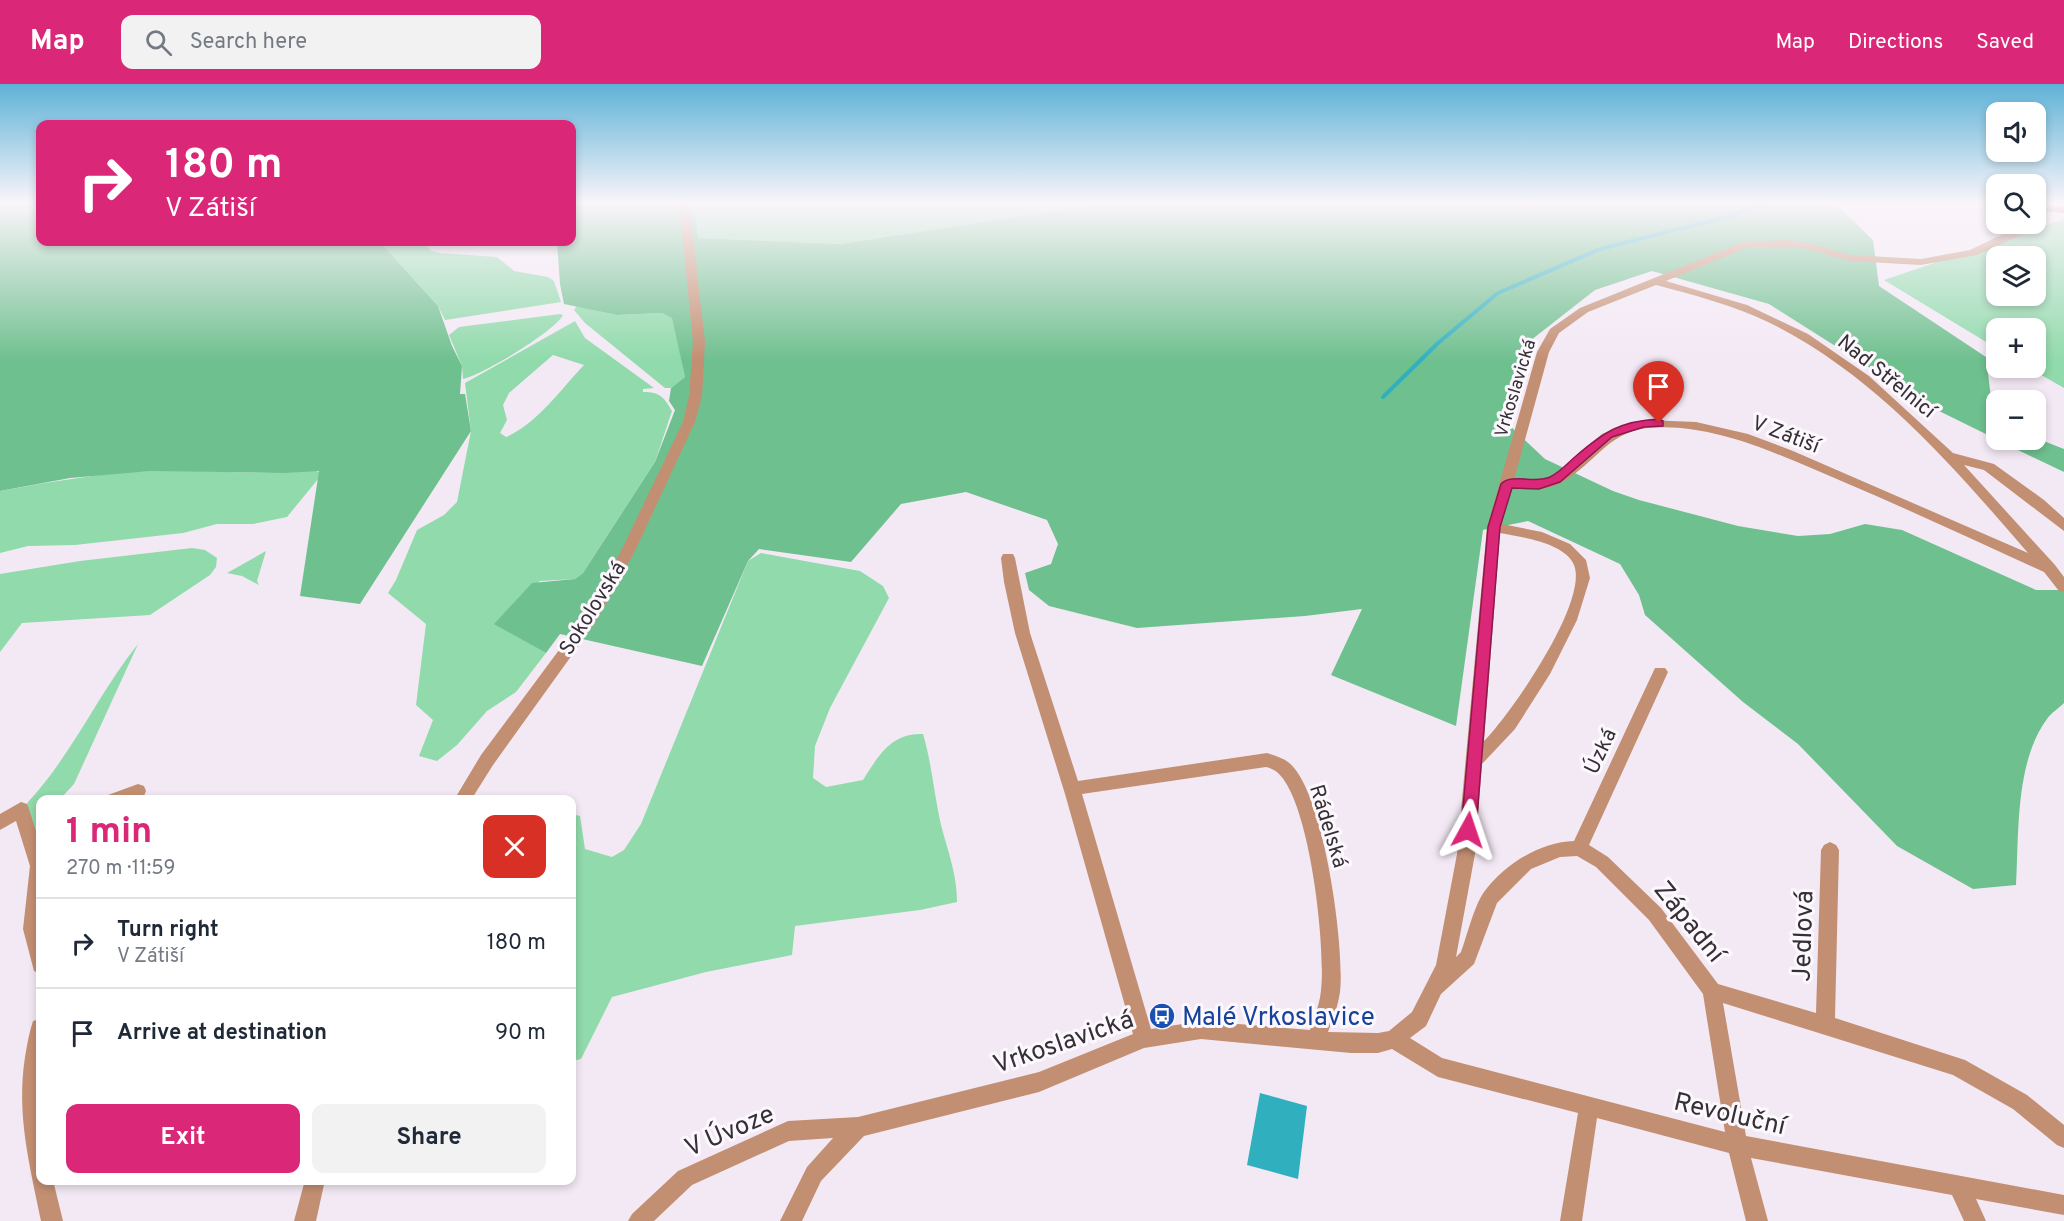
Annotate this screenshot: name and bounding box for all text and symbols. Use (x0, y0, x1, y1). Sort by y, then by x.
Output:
search box (121, 15, 541, 69)
text: Map (30, 24, 85, 60)
icon: search (142, 26, 175, 59)
text: Search here (190, 29, 307, 56)
text: Map (1775, 29, 1815, 56)
text: Directions (1848, 29, 1943, 56)
text: Saved (1976, 29, 2034, 56)
map controls (1986, 102, 2046, 450)
button: sound (1986, 102, 2046, 162)
text: 180 m (165, 140, 282, 193)
icon: right (66, 144, 144, 222)
button: search (1986, 174, 2046, 234)
text: V Zátiší (165, 192, 256, 226)
button: layers (1986, 246, 2046, 306)
button: + (1986, 318, 2046, 378)
street label: Nad Střelnicí (1831, 329, 1942, 426)
street label: Vrkoslavická (1491, 337, 1542, 440)
pin (1633, 361, 1684, 423)
icon: arrive (1642, 370, 1675, 403)
button: − (1986, 390, 2046, 450)
street label: V Zátiší (1748, 410, 1825, 461)
street label: Sokolovská (554, 557, 633, 661)
street label: Úzká (1578, 724, 1624, 779)
street label: Rádelská (1302, 782, 1353, 871)
position arrow (1436, 798, 1500, 862)
text: 1 min (66, 810, 152, 856)
button: close (483, 815, 546, 878)
text: 270 m · 11:59 (66, 856, 175, 882)
street label: Západní (1645, 875, 1732, 972)
street label: Jedlová (1786, 890, 1823, 982)
text: Turn right (117, 917, 219, 944)
icon: right (66, 927, 99, 960)
text: 180 m (487, 930, 546, 957)
text: V Zátiší (117, 944, 184, 970)
bus stop icon: Malé Vrkoslavice (1147, 1001, 1177, 1031)
place label: Malé Vrkoslavice (1182, 1002, 1375, 1035)
street label: Vrkoslavická (989, 1004, 1138, 1083)
icon: arrive (66, 1017, 99, 1050)
text: Arrive at destination (117, 1020, 327, 1047)
text: 90 m (495, 1020, 546, 1047)
street label: Revoluční (1670, 1087, 1791, 1145)
street label: V Úvoze (679, 1097, 780, 1166)
button: Exit (66, 1104, 300, 1173)
button: Share (312, 1104, 546, 1173)

